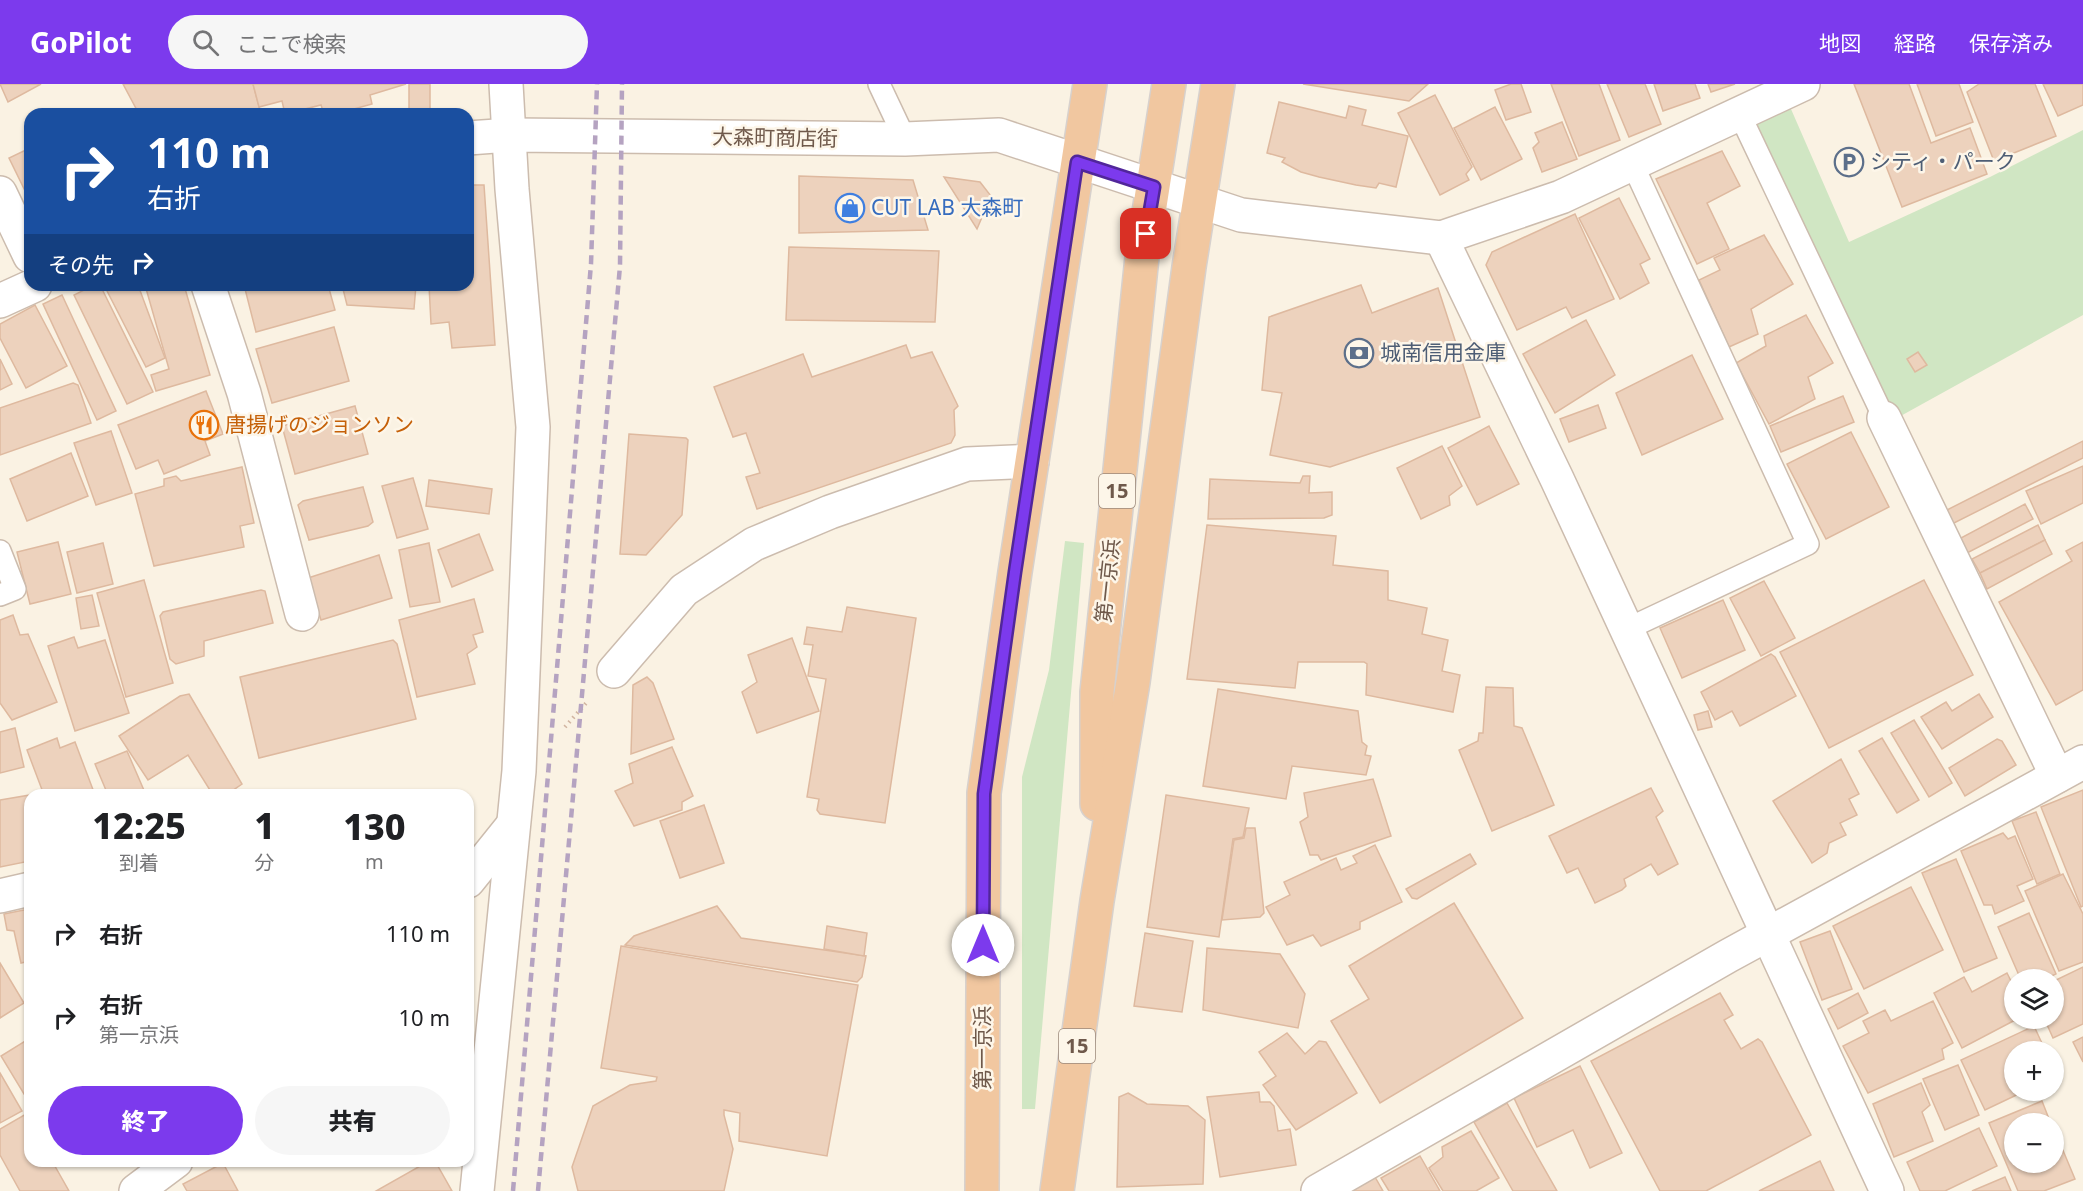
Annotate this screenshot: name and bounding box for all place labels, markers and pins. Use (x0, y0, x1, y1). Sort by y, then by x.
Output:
parking icon: シティ・パーク (1833, 146, 1865, 178)
place label: シティ・パーク (1870, 147, 2016, 175)
shop icon: CUT LAB 大森町 (834, 192, 866, 224)
place label: CUT LAB 大森町 (871, 193, 1023, 221)
pin (1120, 208, 1171, 259)
bank icon: 城南信用金庫 (1343, 337, 1375, 369)
place label: 城南信用金庫 (1380, 338, 1506, 366)
restaurant icon: 唐揚げのジョンソン (188, 409, 220, 441)
place label: 唐揚げのジョンソン (225, 410, 414, 438)

